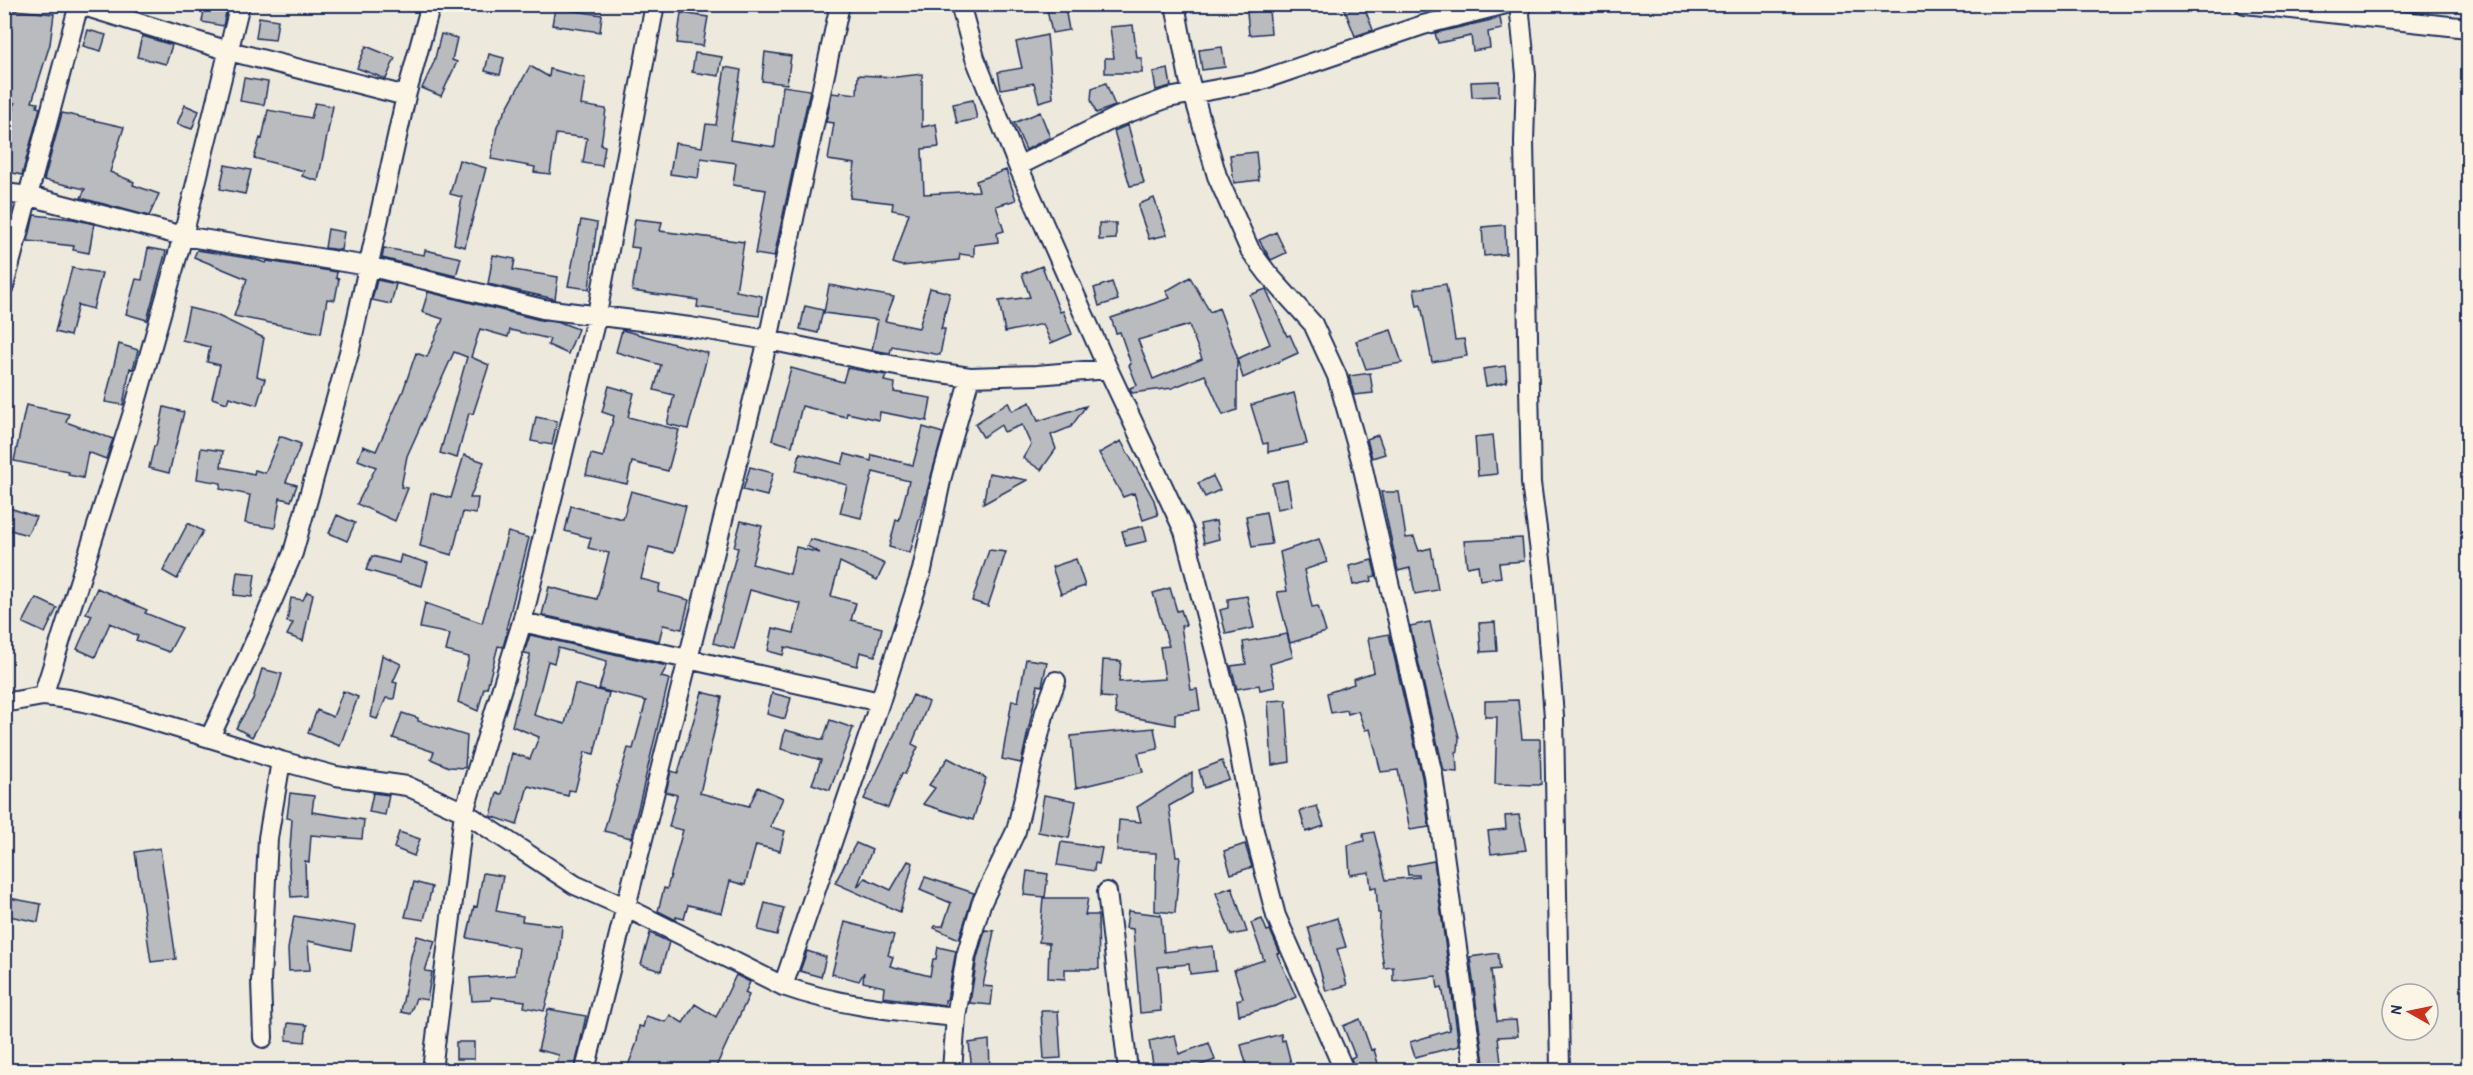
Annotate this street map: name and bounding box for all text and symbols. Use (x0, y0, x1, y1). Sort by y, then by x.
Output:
north arrow (2380, 982, 2440, 1042)
text: N (2384, 1003, 2407, 1016)

